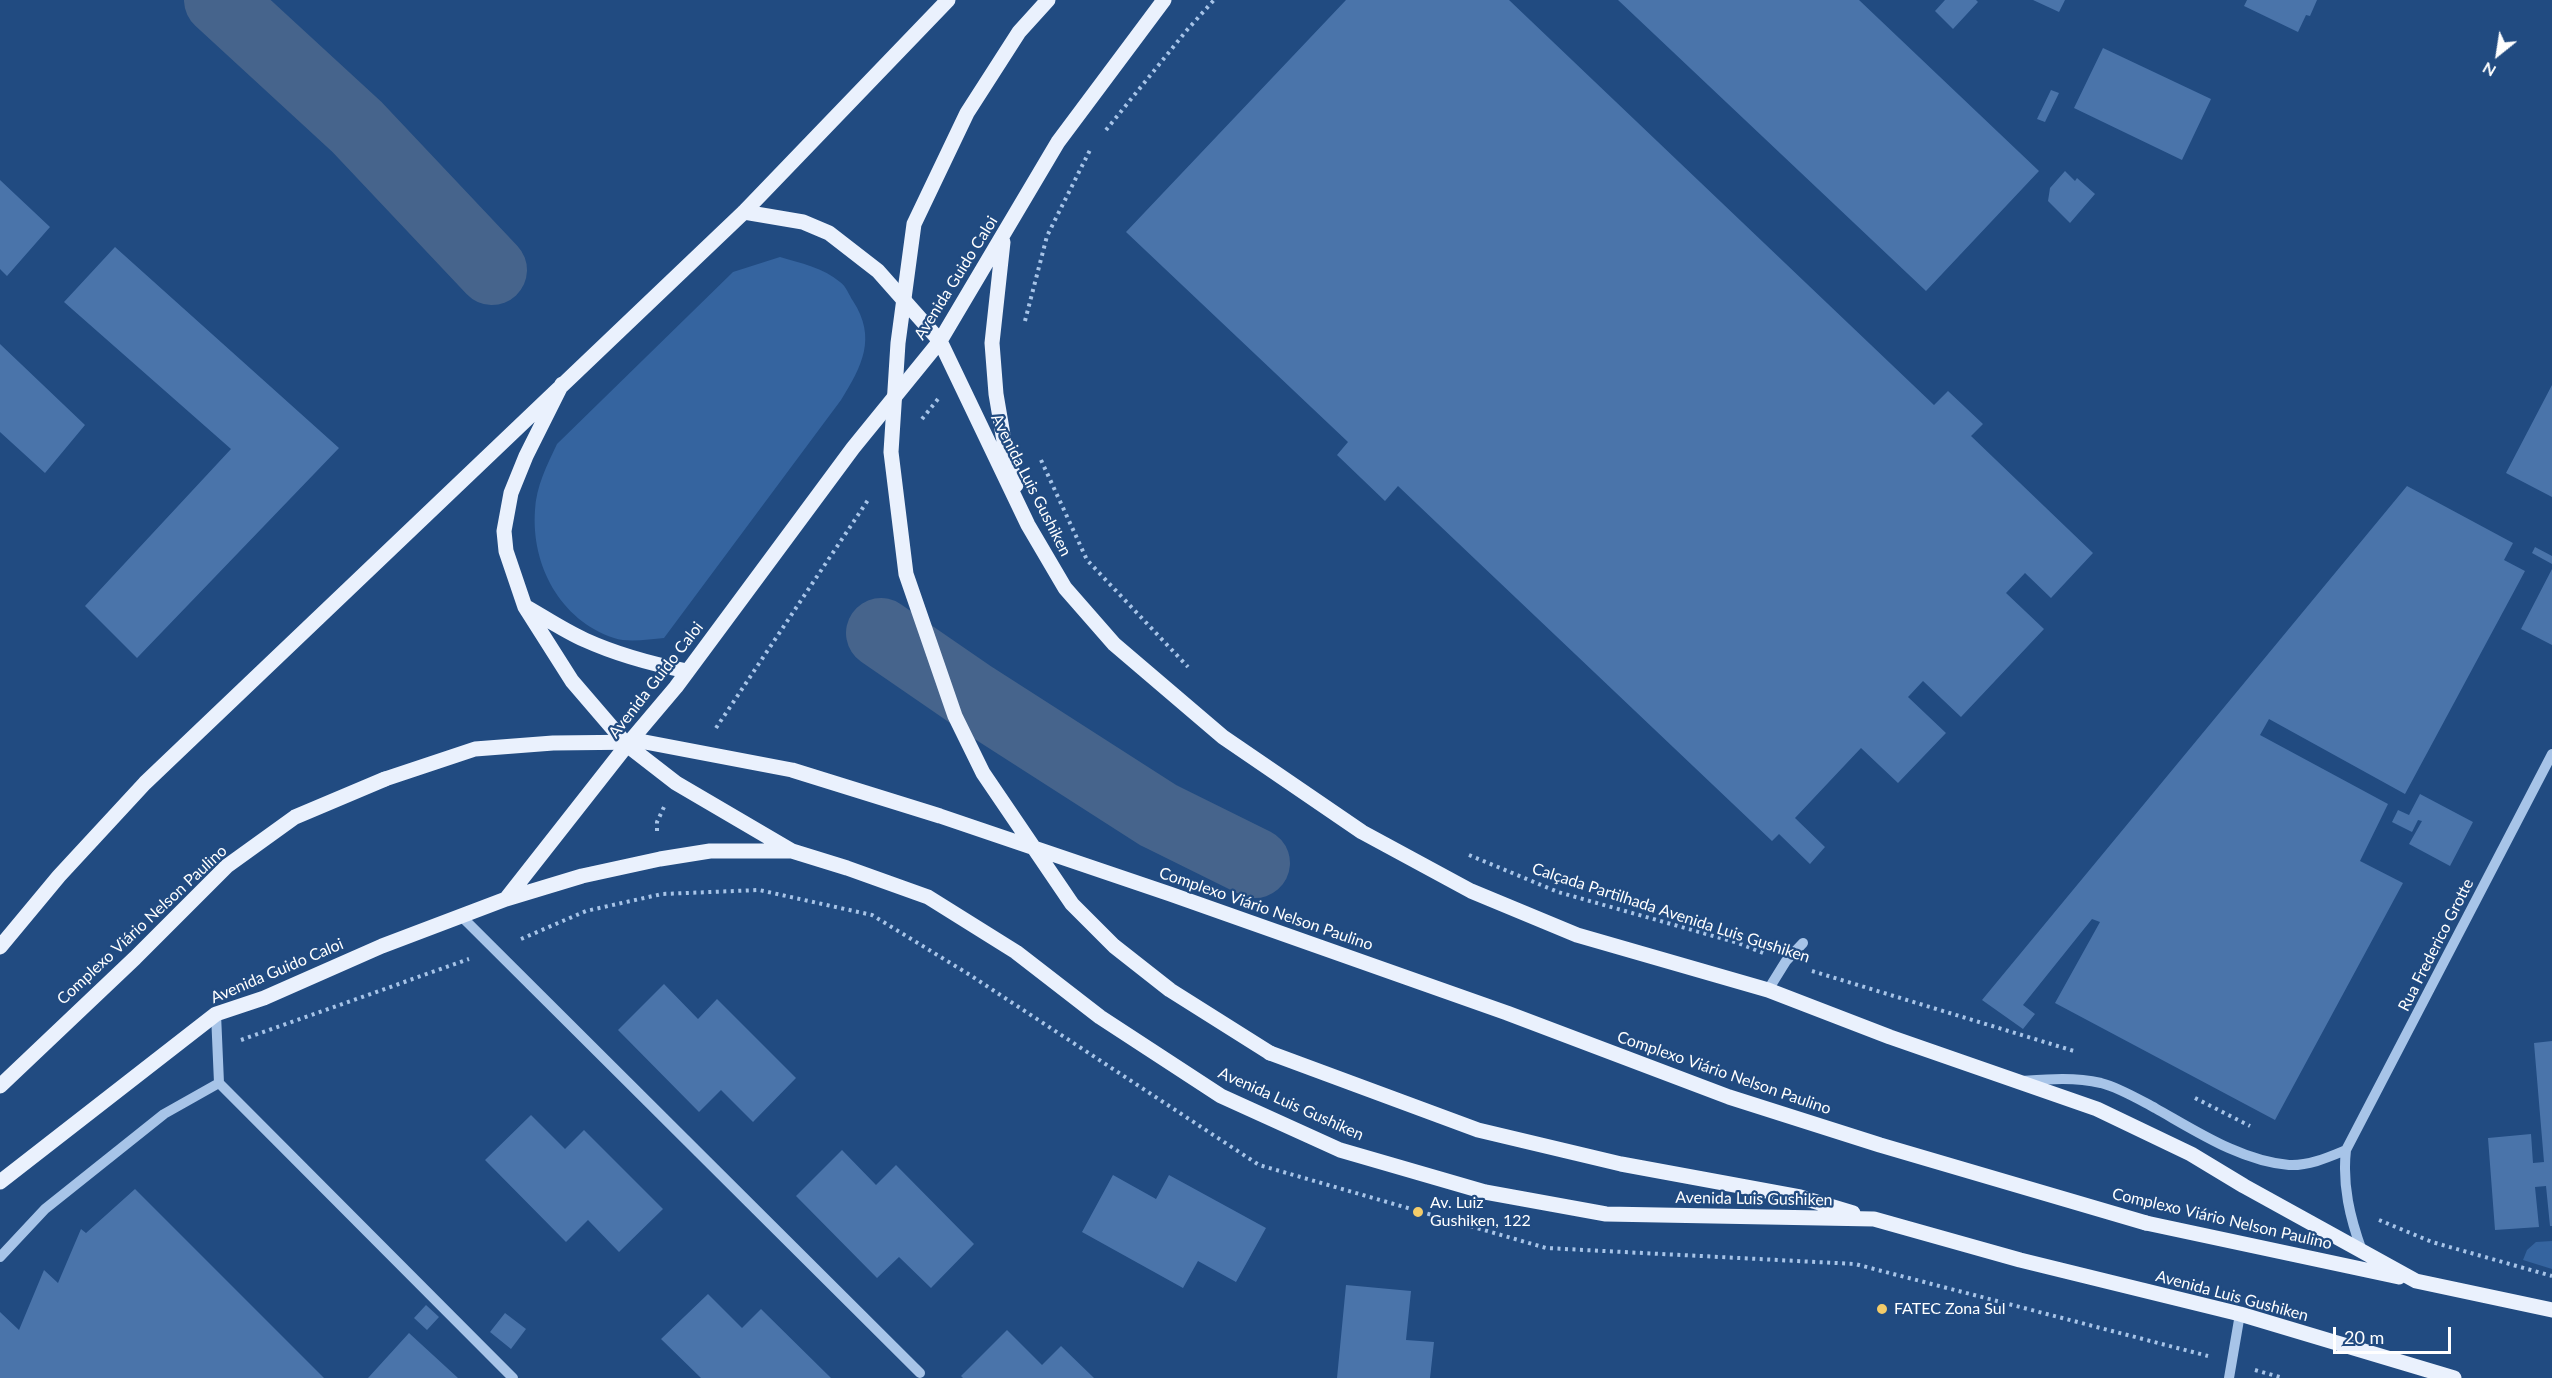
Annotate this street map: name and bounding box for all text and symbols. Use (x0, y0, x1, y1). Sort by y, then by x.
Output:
north arrow (2468, 24, 2528, 84)
text: N (2479, 59, 2499, 81)
street label: Avenida Guido Caloi (910, 213, 1002, 343)
street label: Avenida Luis Gushiken (987, 411, 1075, 559)
street label: Avenida Guido Caloi (605, 618, 707, 742)
street label: Complexo Viário Nelson Paulino (53, 841, 231, 1009)
street label: Calçada Partilhada Avenida Luis Gushiken (1530, 859, 1812, 967)
street label: Complexo Viário Nelson Paulino (1156, 863, 1376, 955)
street label: Rua Frederico Grotte (2394, 876, 2478, 1014)
street label: Avenida Guido Caloi (208, 934, 346, 1008)
street label: Complexo Viário Nelson Paulino (1614, 1027, 1834, 1119)
street label: Avenida Luis Gushiken (1215, 1063, 1367, 1145)
street label: Complexo Viário Nelson Paulino (2110, 1184, 2334, 1254)
street label: Avenida Luis Gushiken (1675, 1188, 1833, 1210)
place label: Av. Luiz Gushiken, 122 (1430, 1193, 1531, 1231)
marker: Av. Luiz Gushiken, 122 (1411, 1205, 1425, 1219)
street label: Avenida Luis Gushiken (2154, 1266, 2310, 1326)
place label: FATEC Zona Sul (1894, 1299, 2006, 1319)
marker: FATEC Zona Sul (1875, 1302, 1889, 1316)
scale bar (2336, 1315, 2454, 1353)
text: 20 m (2344, 1326, 2384, 1348)

